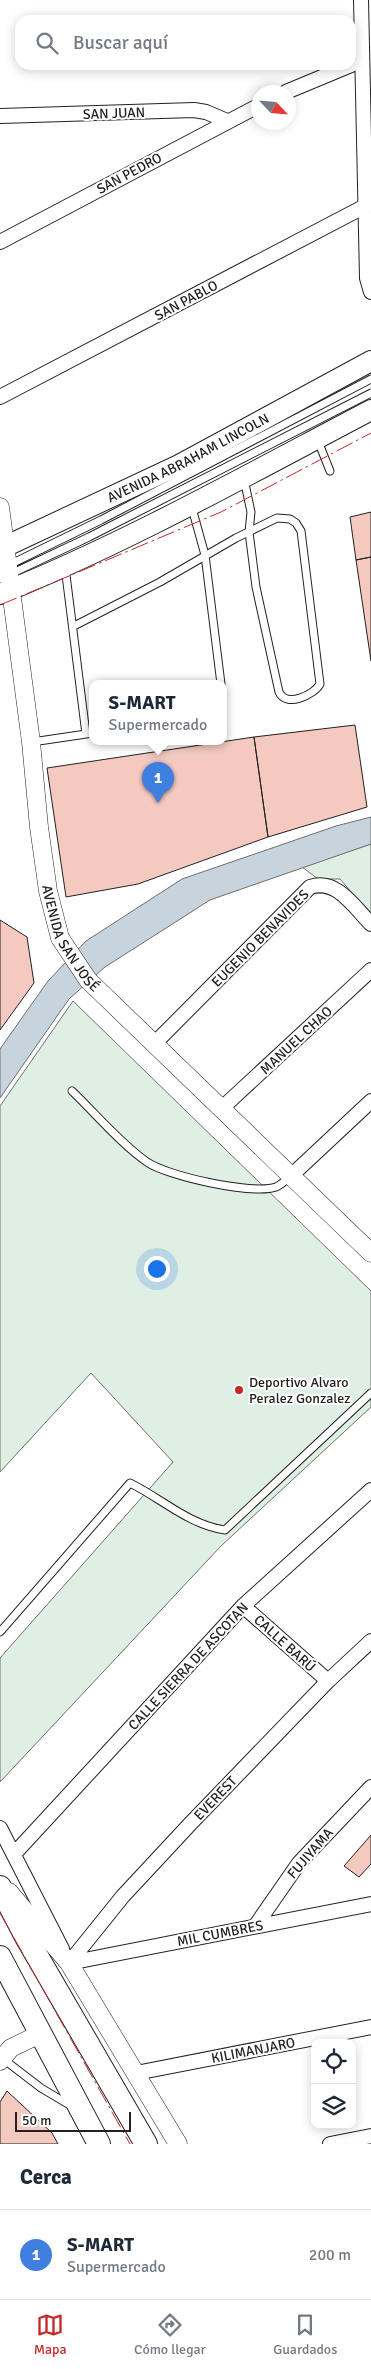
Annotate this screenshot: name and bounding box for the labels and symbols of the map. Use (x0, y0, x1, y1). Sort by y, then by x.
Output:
north arrow (251, 85, 296, 130)
street label: SAN JUAN (83, 104, 145, 123)
street label: SAN PEDRO (94, 149, 165, 198)
street label: SAN PABLO (152, 277, 221, 324)
street label: AVENIDA ABRAHAM LINCOLN (105, 410, 272, 506)
pin: 1 (142, 762, 174, 803)
street label: AVENIDA SAN JOSÉ (38, 884, 103, 996)
street label: EUGENIO BENAVIDES (208, 886, 313, 991)
street label: MANUEL CHAO (257, 1003, 336, 1078)
your location (144, 1256, 170, 1282)
place label: Deportivo Alvaro Peralez Gonzalez (249, 1374, 351, 1407)
marker: Deportivo Alvaro Peralez Gonzalez (233, 1384, 245, 1396)
street label: CALLE SIERRA DE ASCOTAN (125, 1599, 252, 1734)
street label: CALLE BARÚ (250, 1611, 319, 1675)
street label: EVEREST (190, 1773, 240, 1824)
street label: FUJIYAMA (284, 1824, 337, 1882)
street label: MIL CUMBRES (176, 1917, 265, 1950)
street label: KILIMANJARO (210, 2034, 296, 2067)
scale bar (15, 2109, 131, 2132)

